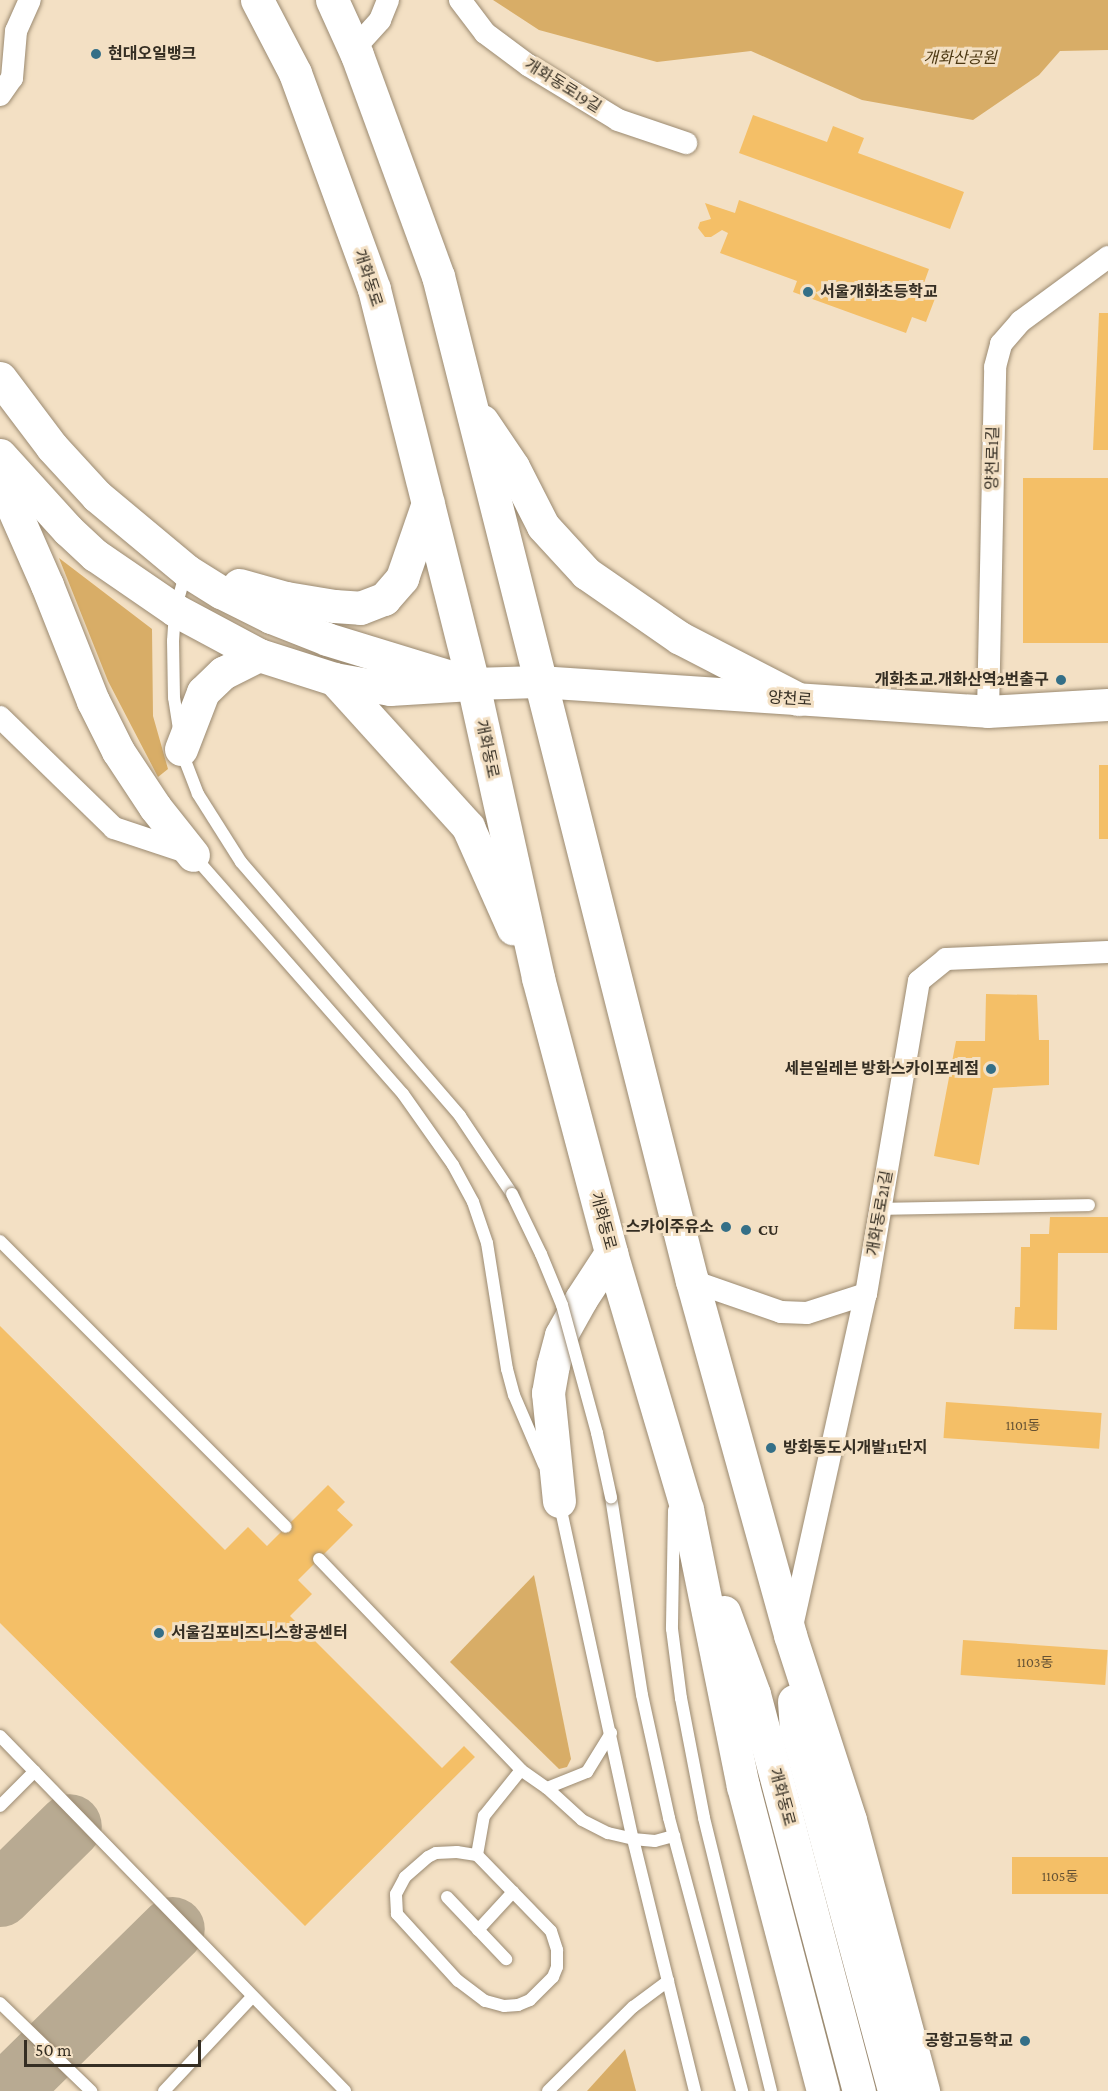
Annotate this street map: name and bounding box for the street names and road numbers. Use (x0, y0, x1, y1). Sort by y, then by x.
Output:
street label: 개화동로19길 (521, 55, 605, 117)
street label: 개화동로 (350, 247, 386, 309)
street label: 양천로1길 (983, 426, 1003, 490)
street label: 양천로 (767, 688, 813, 710)
street label: 개화동로 (471, 718, 503, 780)
street label: 개화동로21길 (863, 1169, 897, 1257)
street label: 개화동로 (586, 1190, 620, 1252)
street label: 개화동로 (765, 1766, 799, 1828)

